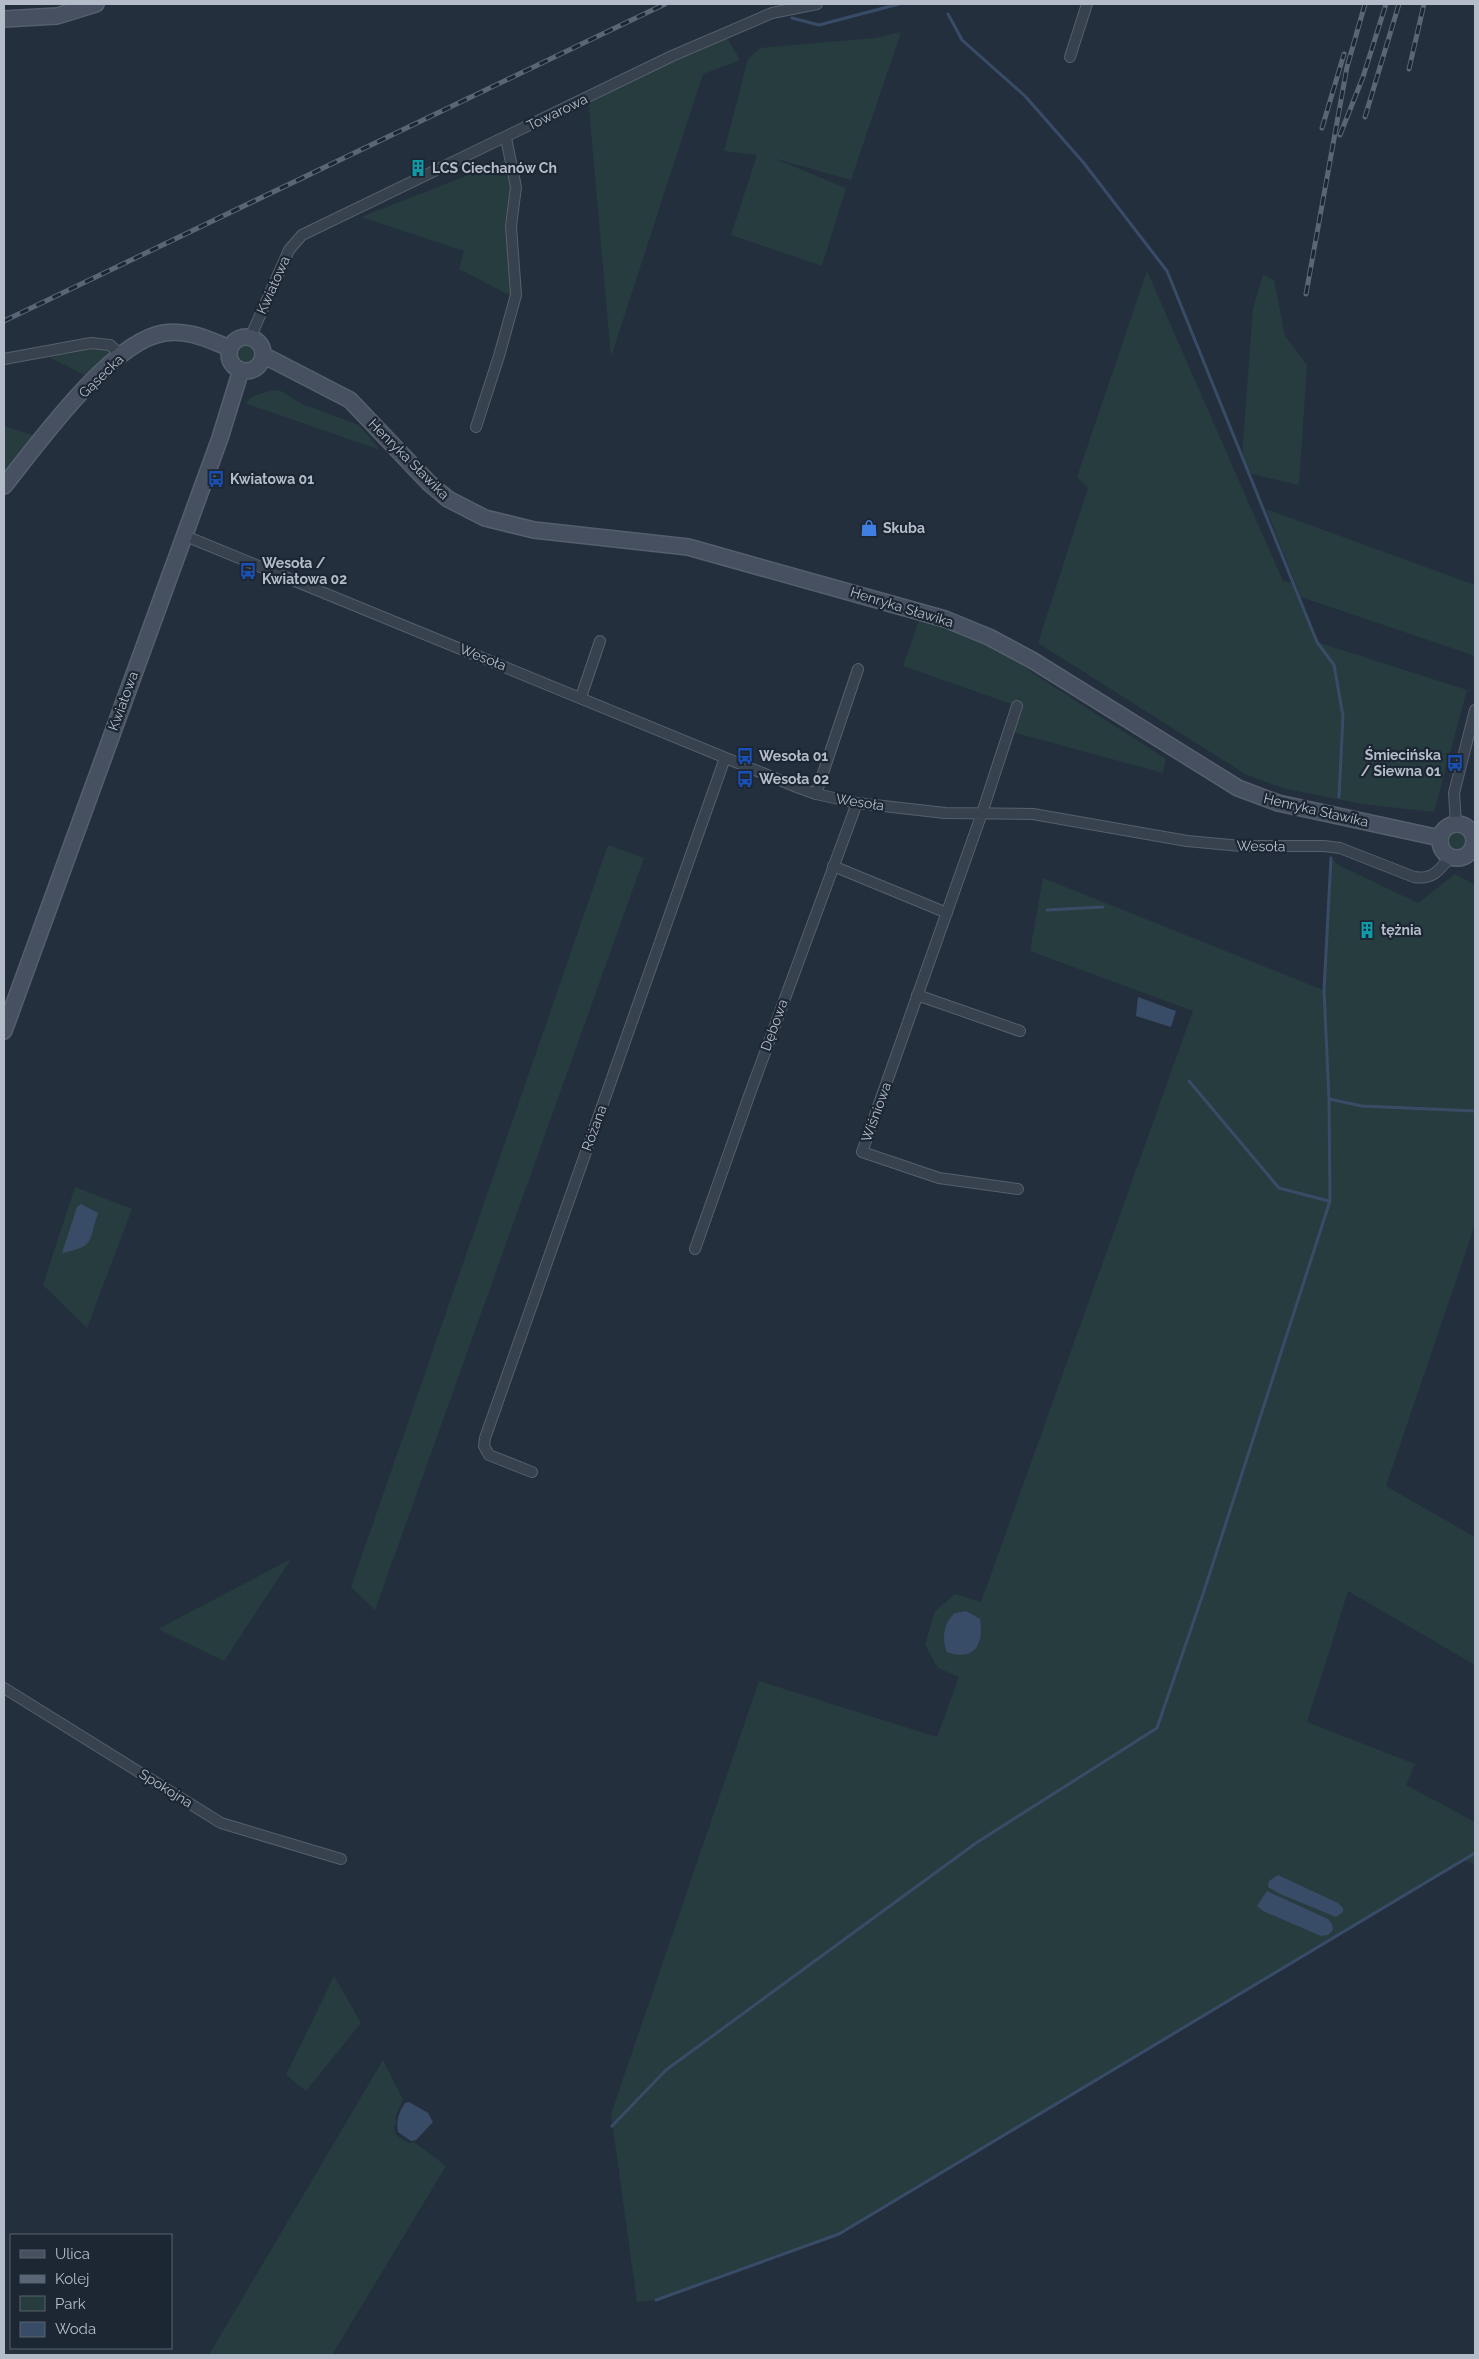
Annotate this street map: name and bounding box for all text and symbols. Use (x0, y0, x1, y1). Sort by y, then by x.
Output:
street label: Towarowa (524, 90, 590, 134)
building icon: LCS Ciechanów Ch (408, 158, 428, 178)
place label: LCS Ciechanów Ch (432, 160, 557, 176)
street label: Kwiatowa (253, 253, 293, 317)
street label: Gąsecka (76, 351, 126, 401)
street label: Henryka Sławika (365, 415, 453, 503)
bus stop icon: Kwiatowa 01 (206, 469, 226, 489)
place label: Kwiatowa 01 (230, 471, 314, 487)
shop icon: Skuba (859, 518, 879, 538)
place label: Skuba (883, 520, 925, 536)
place label: Wesoła / Kwiatowa 02 (262, 555, 347, 587)
bus stop icon: Wesoła / Kwiatowa 02 (238, 561, 258, 581)
street label: Henryka Sławika (848, 584, 956, 630)
street label: Wesoła (457, 640, 509, 674)
street label: Kwiatowa (105, 669, 141, 733)
bus stop icon: Wesoła 01 (735, 746, 755, 766)
place label: Śmiecińska / Siewna 01 (1360, 746, 1441, 779)
place label: Wesoła 01 (759, 748, 828, 764)
bus stop icon: Śmiecińska / Siewna 01 (1445, 753, 1465, 773)
bus stop icon: Wesoła 02 (735, 769, 755, 789)
place label: Wesoła 02 (759, 771, 829, 787)
street label: Wesoła (835, 790, 885, 814)
street label: Henryka Sławika (1262, 790, 1370, 830)
street label: Wesoła (1236, 838, 1286, 854)
building icon: tężnia (1357, 920, 1377, 940)
place label: tężnia (1381, 922, 1422, 938)
street label: Dębowa (757, 997, 791, 1053)
street label: Wiśniowa (858, 1080, 894, 1144)
street label: Różana (578, 1103, 610, 1153)
street label: Spokojna (136, 1765, 196, 1811)
legend (10, 2234, 172, 2349)
text: Ulica (55, 2245, 90, 2263)
text: Kolej (55, 2270, 89, 2288)
text: Park (55, 2295, 86, 2313)
text: Woda (55, 2320, 96, 2338)

